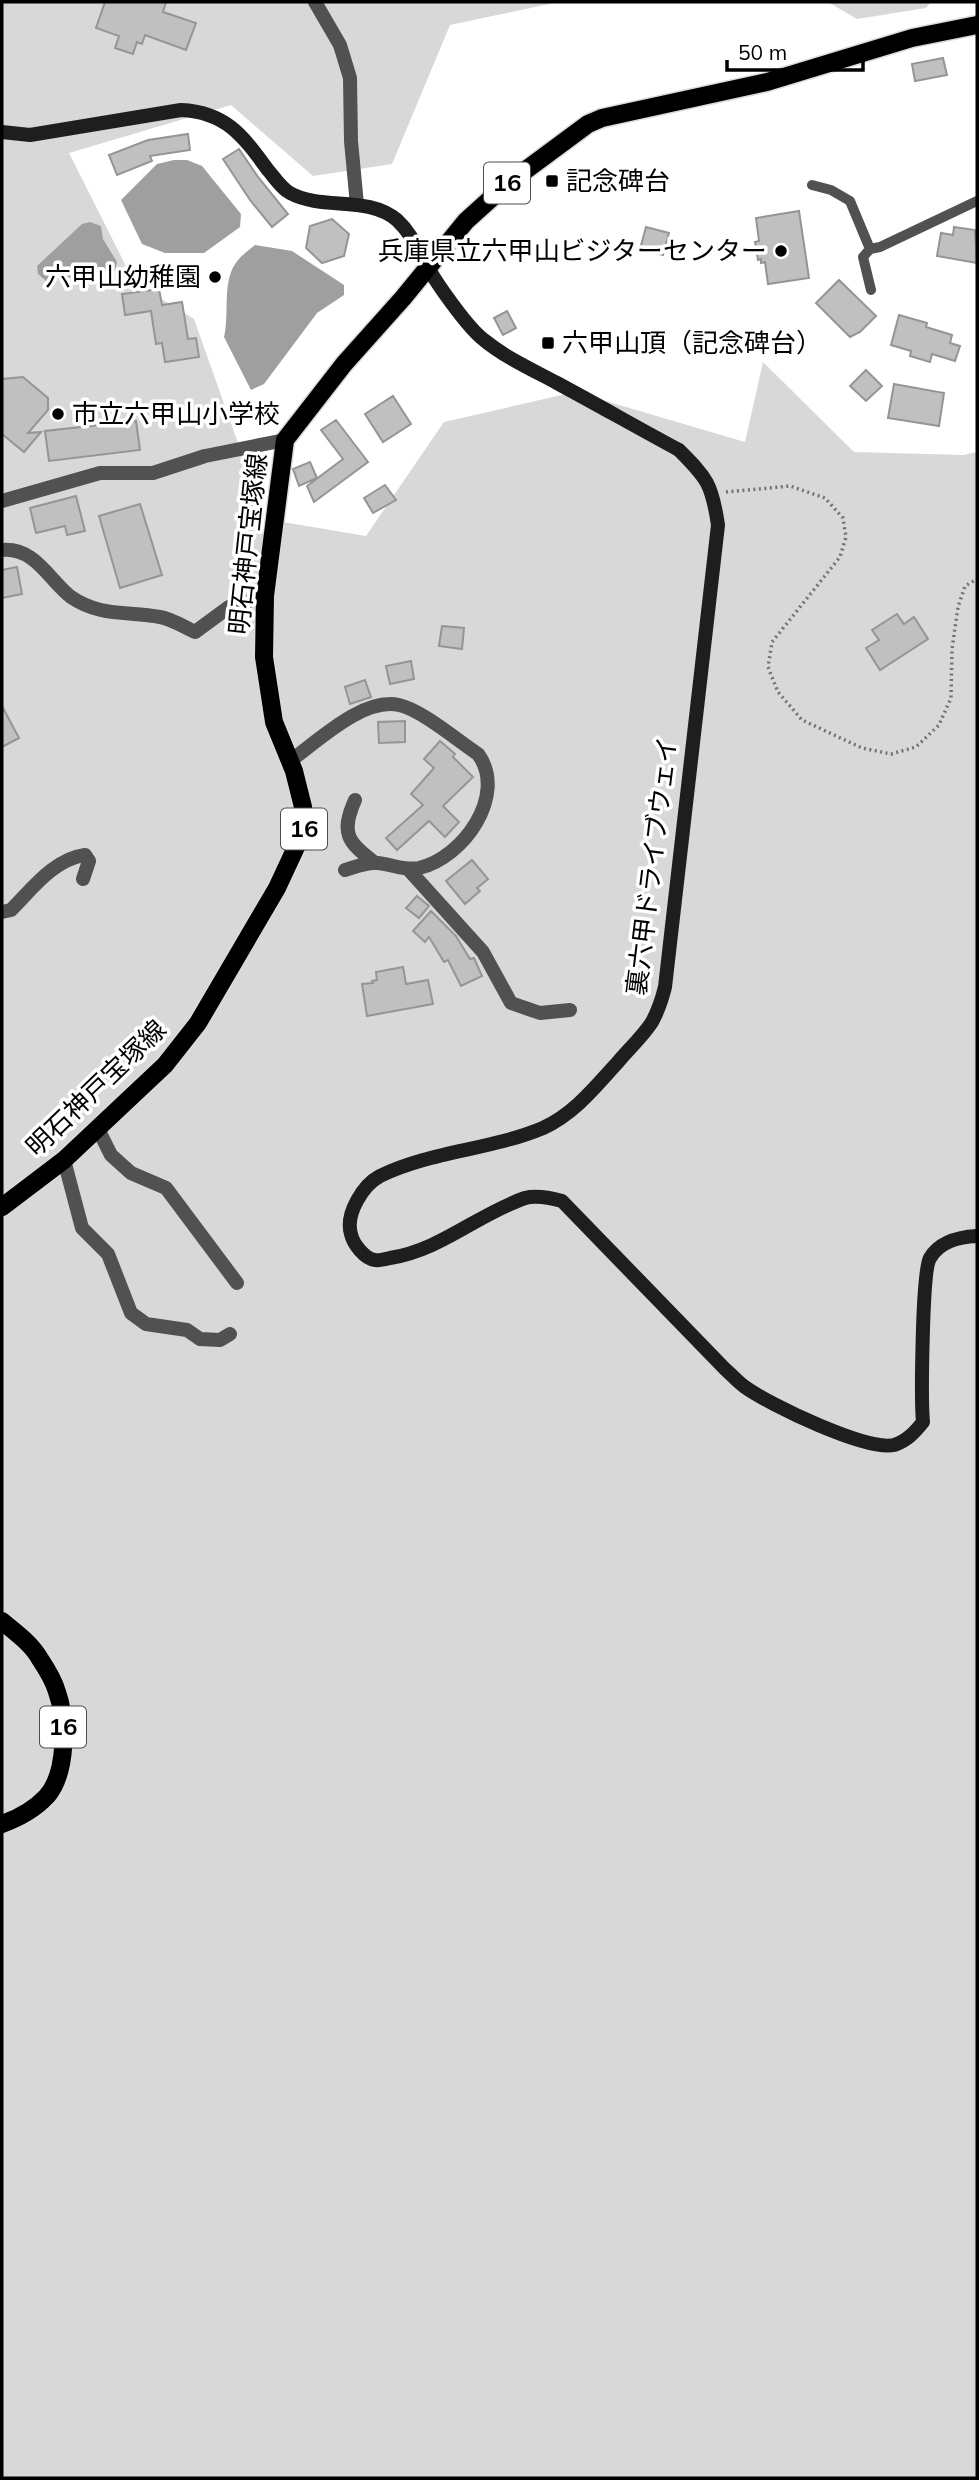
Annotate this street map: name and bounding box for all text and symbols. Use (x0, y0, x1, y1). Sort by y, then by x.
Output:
scale bar (727, 28, 864, 72)
text: 50 m (738, 39, 787, 65)
road number: 16 (484, 162, 530, 204)
place label: 記念碑台 (566, 164, 670, 197)
marker: 記念碑台 (544, 173, 560, 189)
place label: 兵庫県立六甲山ビジターセンター (378, 234, 767, 267)
marker: 兵庫県立六甲山ビジターセンター (773, 243, 789, 259)
place label: 六甲山幼稚園 (45, 260, 201, 293)
marker: 六甲山幼稚園 (207, 269, 223, 285)
place label: 六甲山頂（記念碑台） (562, 326, 822, 359)
marker: 六甲山頂（記念碑台） (540, 335, 556, 351)
place label: 市立六甲山小学校 (72, 397, 280, 430)
marker: 市立六甲山小学校 (50, 406, 66, 422)
street label: 明石神戸宝塚線 (222, 452, 273, 636)
street label: 裏六甲ドライブウェイ (619, 735, 684, 997)
road number: 16 (281, 808, 327, 850)
street label: 明石神戸宝塚線 (19, 1013, 173, 1163)
road number: 16 (40, 1707, 86, 1748)

